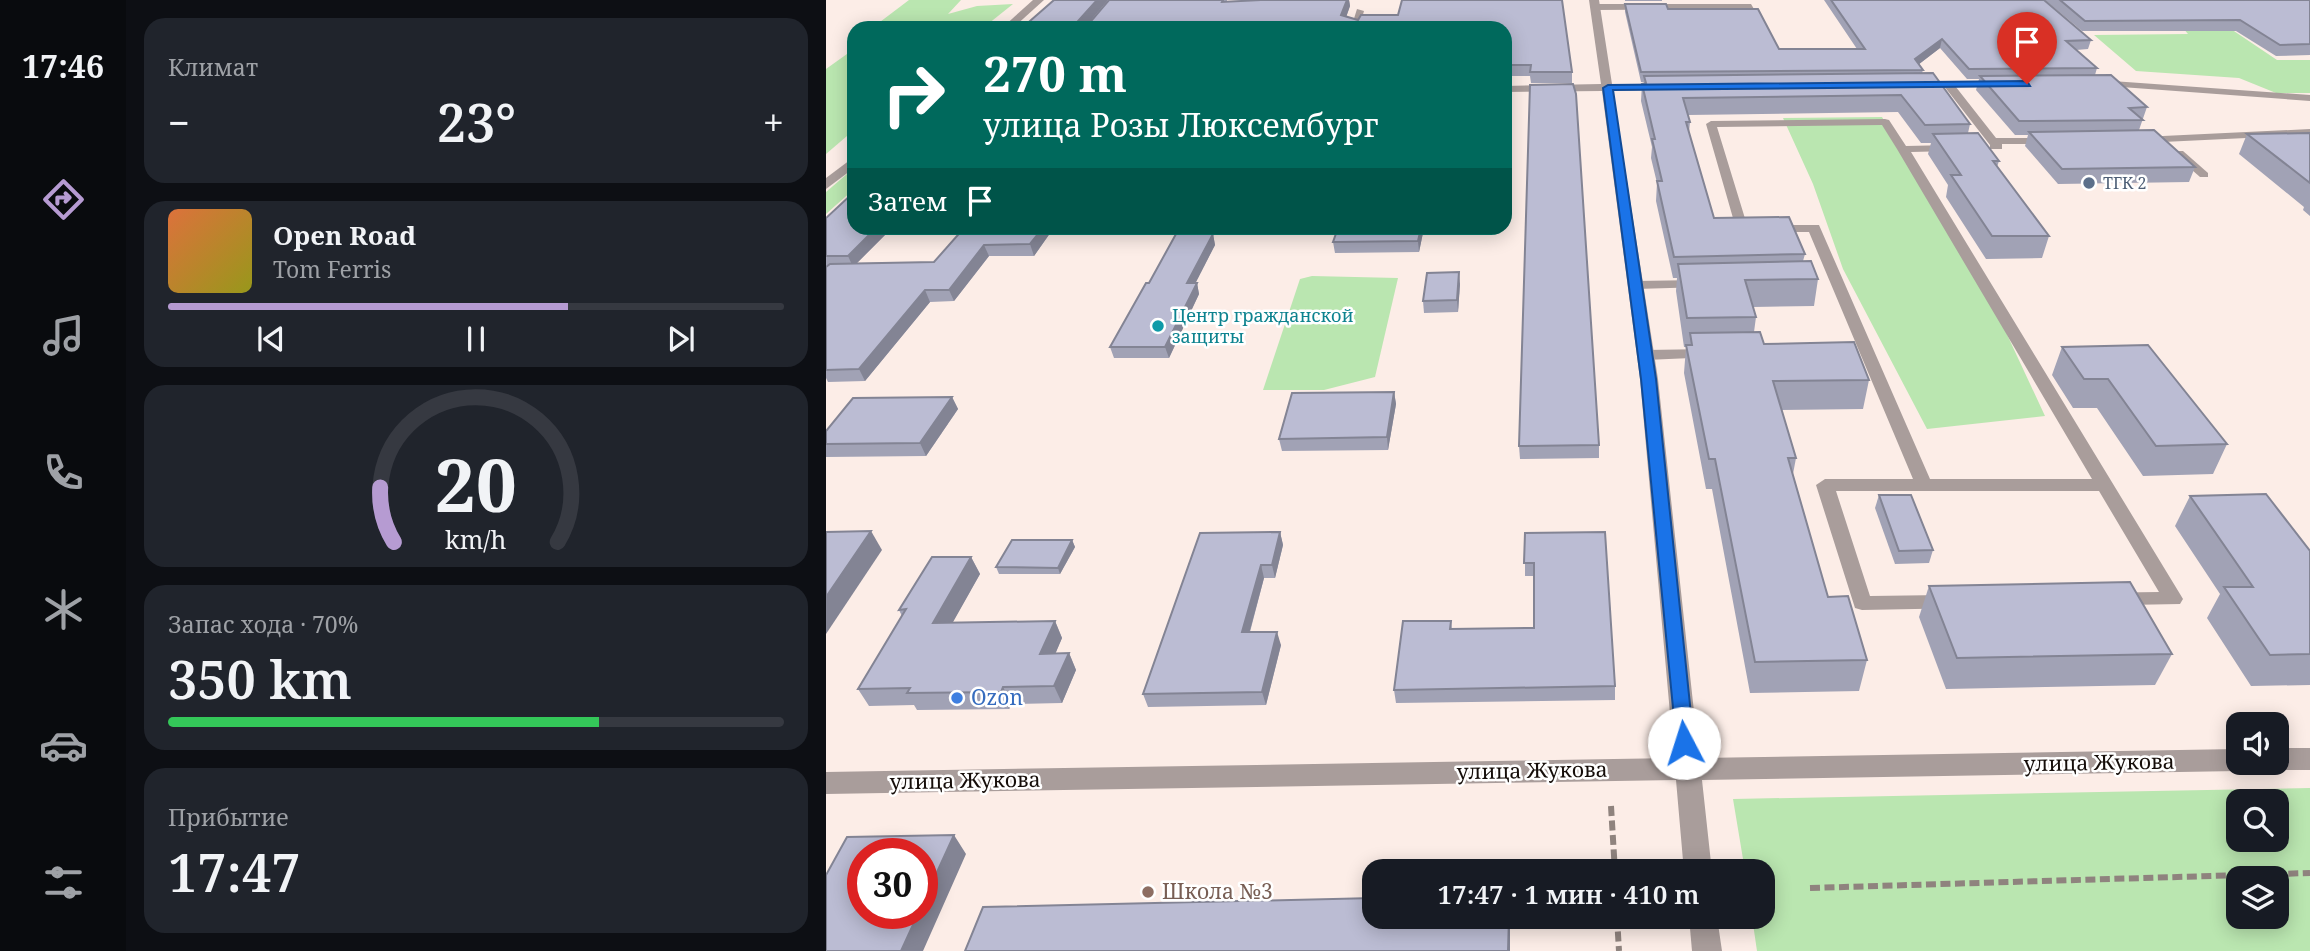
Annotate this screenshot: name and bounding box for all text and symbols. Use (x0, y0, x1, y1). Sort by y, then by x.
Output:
pin (1997, 12.0, 2057, 84)
icon: arrive (2008, 23, 2046, 61)
text: 270 m (983, 40, 1127, 106)
text: 17:46 (22, 44, 104, 87)
icon: right (868, 49, 959, 140)
text: Климат (168, 51, 258, 83)
text: 23° (437, 86, 516, 157)
text: − (168, 96, 190, 148)
text: + (763, 96, 784, 148)
text: улица Розы Люксембург (983, 103, 1378, 146)
place label: ТГК 2 (2103, 172, 2146, 194)
icon: directions (39, 175, 88, 224)
marker: ТГК 2 (2081, 175, 2097, 191)
icon: arrive (961, 182, 999, 220)
text: Затем (868, 183, 947, 219)
text: Open Road (273, 217, 416, 253)
text: Tom Ferris (273, 253, 391, 285)
place label: Центр гражданской защиты (1172, 303, 1354, 348)
icon: music (39, 311, 88, 360)
marker: Центр гражданской защиты (1150, 318, 1166, 334)
icon: previous (252, 320, 290, 358)
icon: pause (457, 320, 495, 358)
icon: next (662, 320, 700, 358)
text: 20 (435, 434, 517, 533)
icon: phone (39, 448, 88, 497)
text: km/h (445, 521, 507, 555)
icon: climate (39, 585, 88, 634)
text: Запас хода · 70% (168, 608, 358, 640)
text: 350 km (168, 643, 352, 714)
place label: Ozon (971, 683, 1023, 711)
marker: Ozon (949, 690, 965, 706)
position arrow (1647, 706, 1721, 780)
map controls (2226, 712, 2289, 929)
button: sound (2226, 712, 2289, 775)
icon: car (39, 721, 88, 770)
street label: улица Жукова (2023, 747, 2175, 777)
street label: улица Жукова (1456, 755, 1608, 785)
street label: улица Жукова (889, 765, 1041, 795)
button: search (2226, 789, 2289, 852)
text: Прибытие (168, 801, 289, 833)
text: 17:47 (168, 836, 301, 907)
speed limit sign: 30 (847, 838, 938, 929)
icon: filters (39, 858, 88, 907)
button: layers (2226, 866, 2289, 929)
text: 17:47 · 1 мин · 410 m (1437, 876, 1700, 912)
place label: Школа №3 (1162, 877, 1273, 905)
marker: Школа №3 (1140, 884, 1156, 900)

